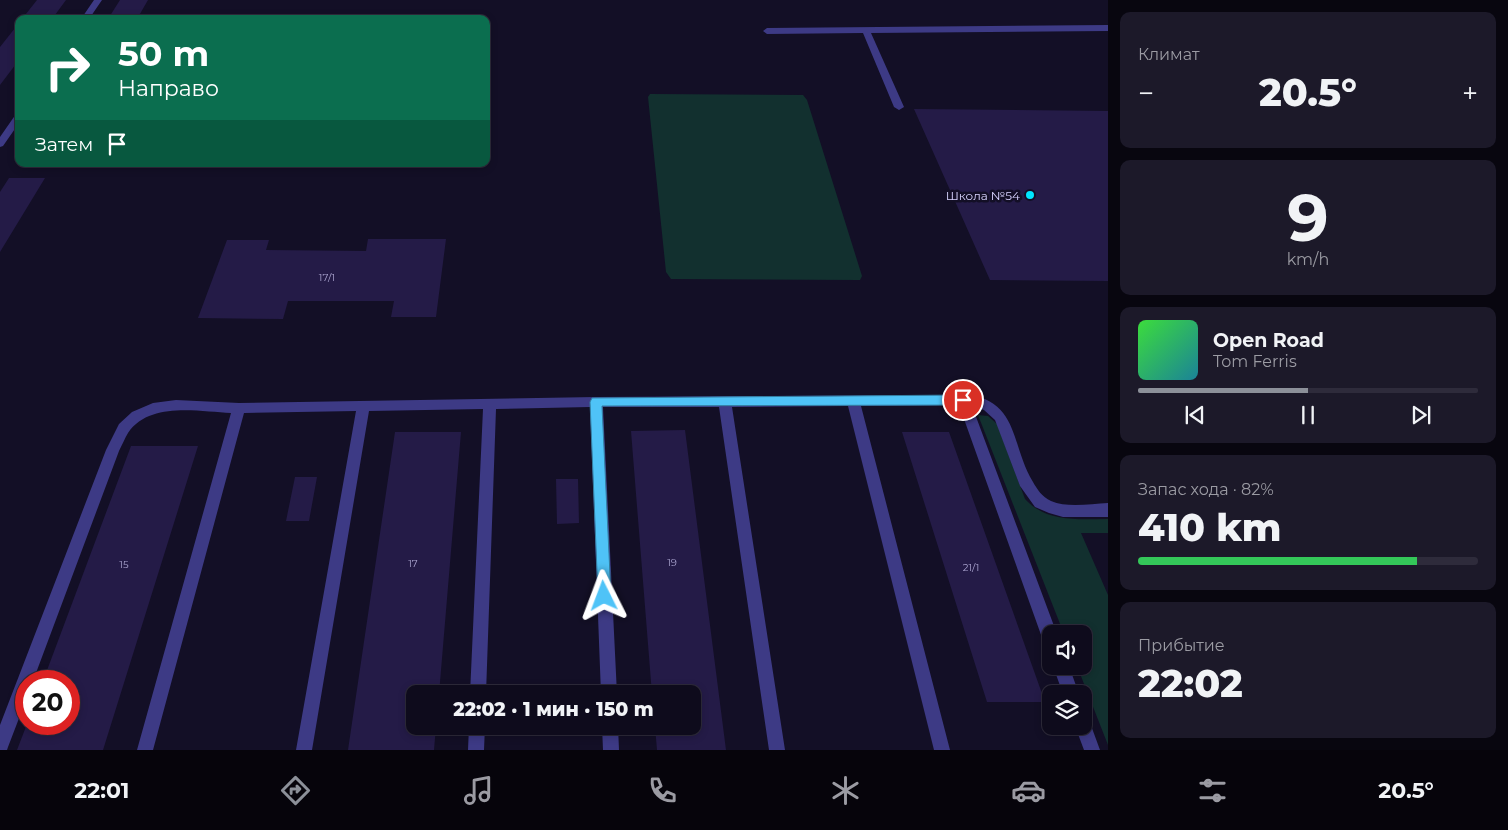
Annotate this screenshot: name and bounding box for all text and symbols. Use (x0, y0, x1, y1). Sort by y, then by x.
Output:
text: 50 m (118, 32, 209, 75)
icon: right (35, 35, 100, 100)
text: Климат (1138, 45, 1200, 64)
text: 20.5° (1259, 69, 1357, 116)
text: Направо (118, 75, 219, 102)
text: − (1138, 76, 1154, 110)
text: + (1462, 76, 1478, 110)
icon: arrive (103, 130, 131, 158)
text: Затем (35, 133, 93, 156)
text: 9 (1287, 178, 1329, 257)
place label: Школа №54 (946, 188, 1020, 203)
marker: Школа №54 (1024, 189, 1036, 201)
text: km/h (1287, 250, 1329, 269)
house number: 17/1 (319, 271, 335, 284)
text: Open Road (1213, 329, 1324, 352)
text: Tom Ferris (1213, 352, 1297, 371)
pin (942, 379, 984, 421)
icon: arrive (949, 386, 977, 414)
icon: previous (1181, 401, 1209, 429)
icon: pause (1294, 401, 1322, 429)
icon: next (1407, 401, 1435, 429)
text: Запас хода · 82% (1138, 480, 1274, 499)
text: 410 km (1138, 504, 1282, 551)
house number: 19 (667, 556, 677, 569)
house number: 17 (408, 557, 418, 570)
house number: 15 (119, 558, 129, 571)
house number: 21/1 (963, 561, 979, 574)
position arrow (577, 569, 629, 621)
map controls (1042, 625, 1092, 735)
button: sound (1042, 625, 1092, 675)
text: Прибытие (1138, 636, 1225, 655)
text: 22:02 (1138, 660, 1243, 707)
speed limit sign: 20 (15, 670, 80, 735)
button: layers (1042, 685, 1092, 735)
text: 22:02 · 1 мин · 150 m (453, 698, 654, 721)
icon: directions (278, 773, 313, 808)
icon: music (461, 773, 496, 808)
icon: phone (645, 773, 680, 808)
icon: climate (828, 773, 863, 808)
icon: car (1011, 773, 1046, 808)
icon: filters (1195, 773, 1230, 808)
text: 22:01 (74, 777, 129, 804)
text: 20.5° (1378, 777, 1434, 804)

